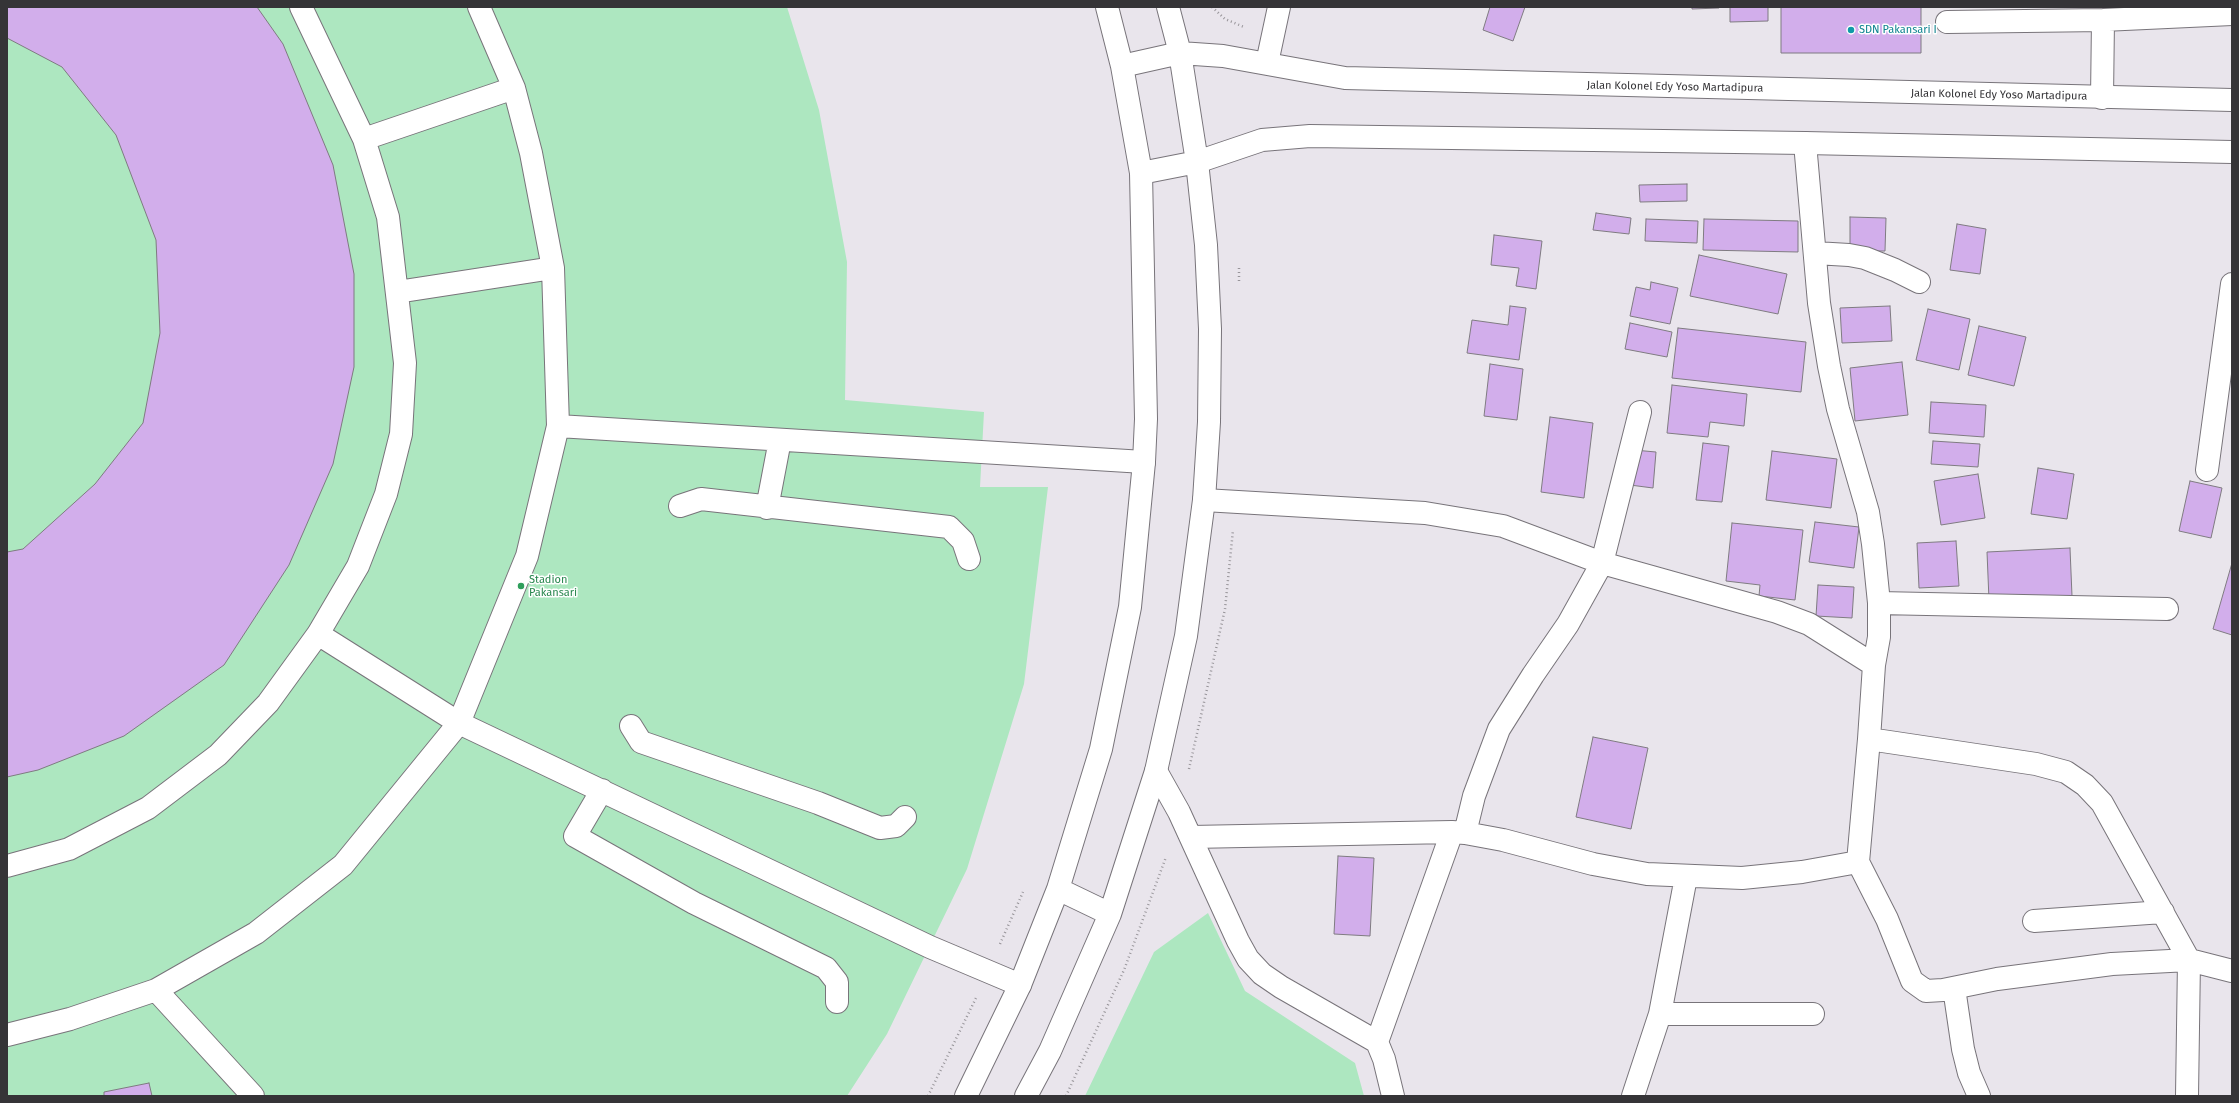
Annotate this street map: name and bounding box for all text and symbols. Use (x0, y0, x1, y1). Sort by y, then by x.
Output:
place label: SDN Pakansari I (1859, 23, 1937, 37)
marker: SDN Pakansari I (1846, 25, 1856, 35)
street label: Jalan Kolonel Edy Yoso Martadipura (1587, 79, 1763, 95)
street label: Jalan Kolonel Edy Yoso Martadipura (1911, 87, 2087, 103)
place label: Stadion Pakansari (529, 573, 577, 599)
marker: Stadion Pakansari (516, 581, 526, 591)

